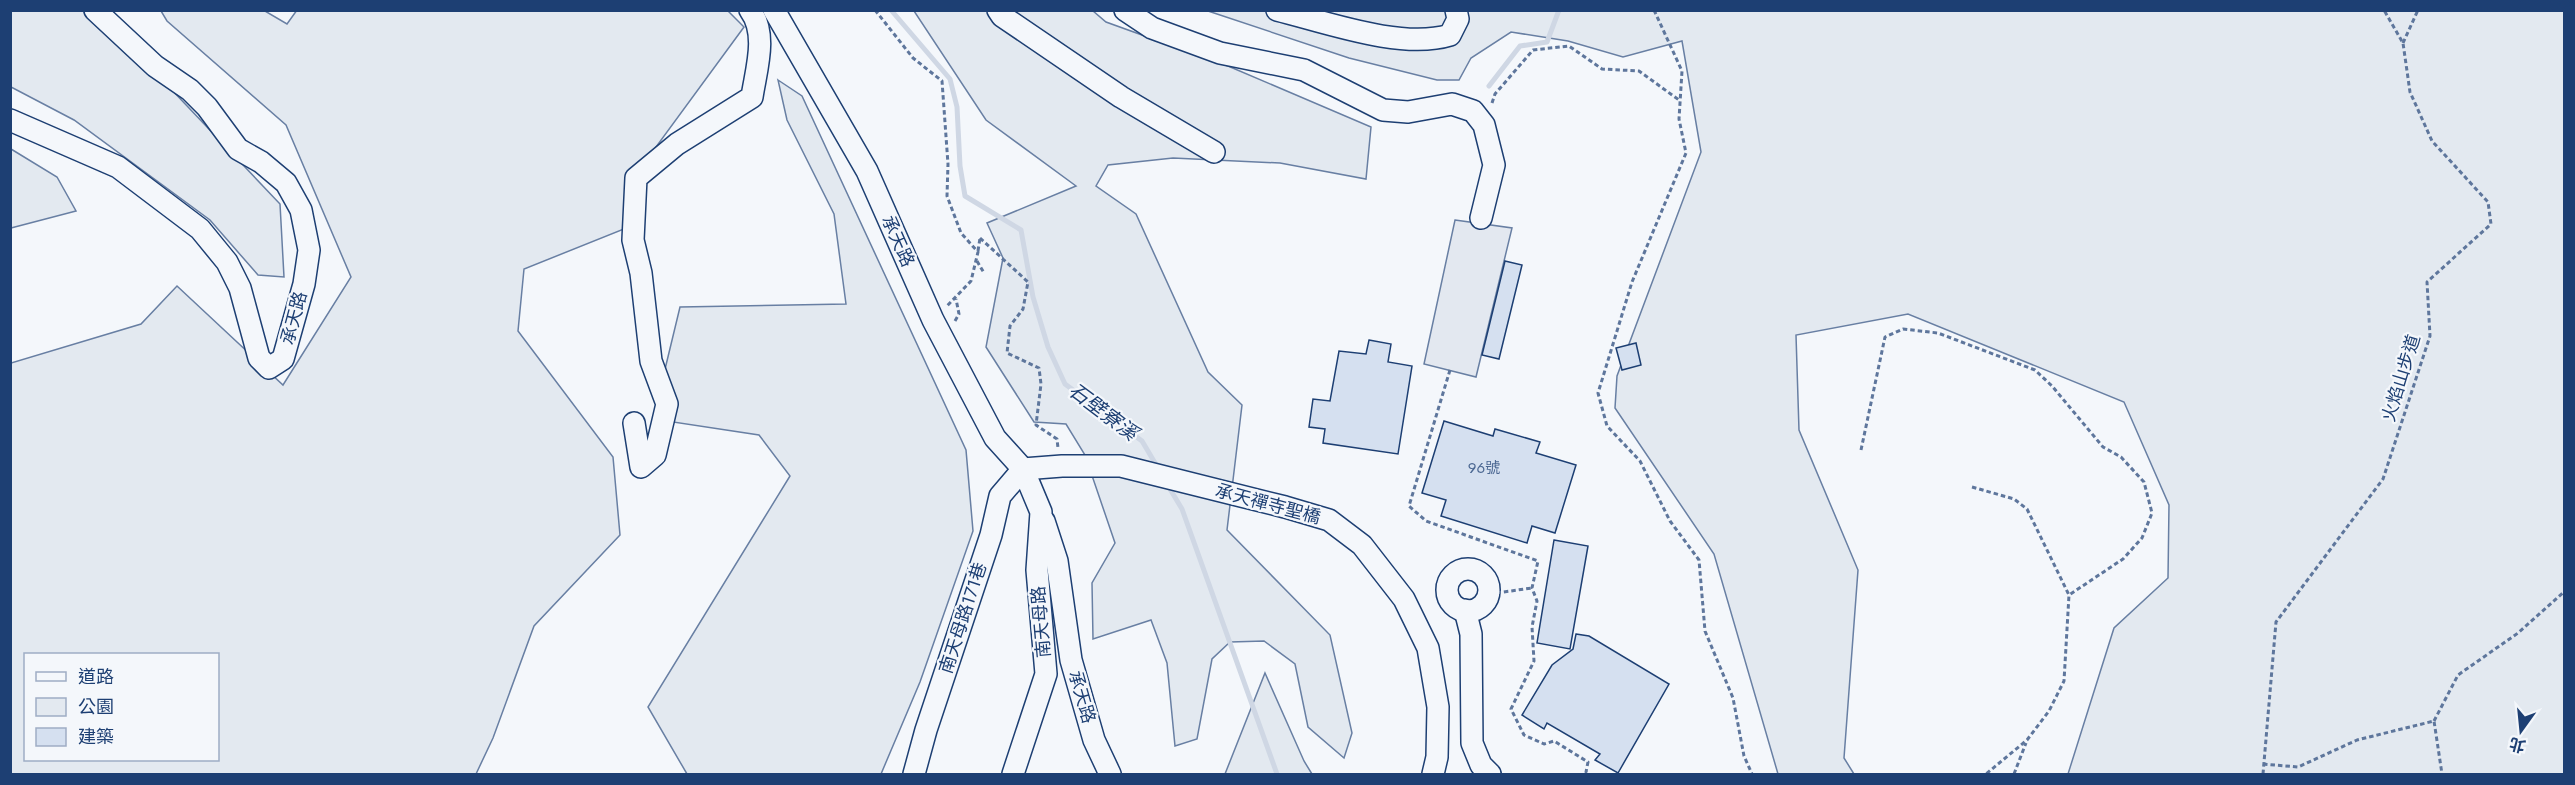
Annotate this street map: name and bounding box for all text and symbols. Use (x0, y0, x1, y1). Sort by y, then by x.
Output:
street label: 承天路 (875, 211, 921, 271)
street label: 承天路 (274, 289, 314, 347)
street label: 火焰山步道 (2375, 331, 2427, 425)
water label: 石壁寮溪 (1062, 376, 1146, 449)
house number: 96號 (1468, 457, 1500, 479)
street label: 承天禪寺聖橋 (1212, 477, 1324, 531)
street label: 南天母路171巷 (933, 559, 993, 677)
street label: 南天母路 (1025, 585, 1057, 659)
legend (24, 653, 219, 761)
text: 道路 (78, 664, 114, 690)
street label: 承天路 (1062, 667, 1102, 727)
text: 公園 (78, 694, 114, 720)
north arrow (2491, 701, 2551, 761)
text: 建築 (78, 724, 114, 750)
text: 北 (2507, 732, 2528, 758)

